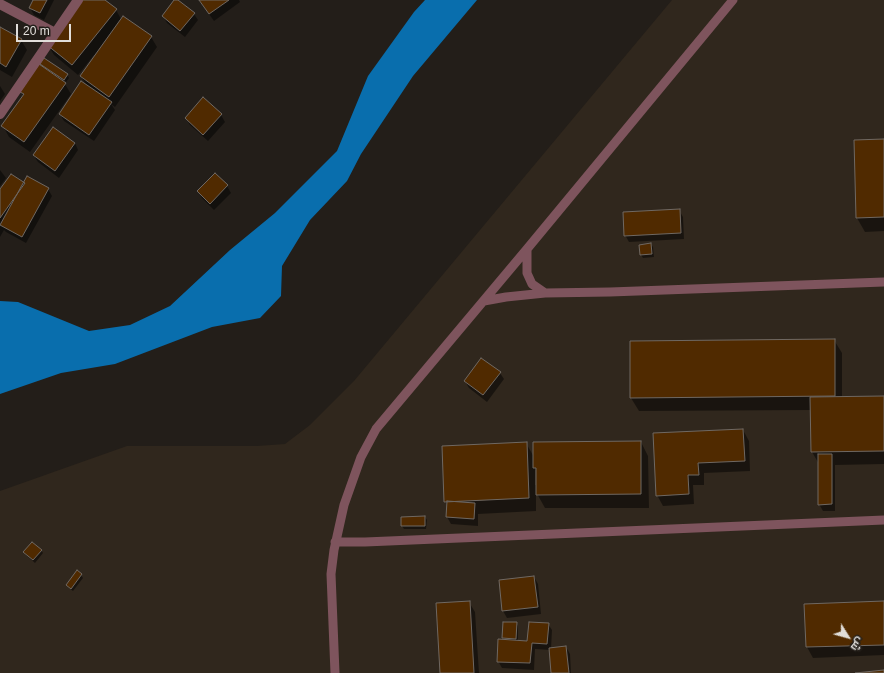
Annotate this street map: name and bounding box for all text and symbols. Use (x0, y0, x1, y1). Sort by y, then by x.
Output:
scale bar (18, 16, 73, 42)
text: 20 m (23, 24, 50, 38)
north arrow (828, 617, 868, 657)
text: ش (849, 635, 867, 653)

